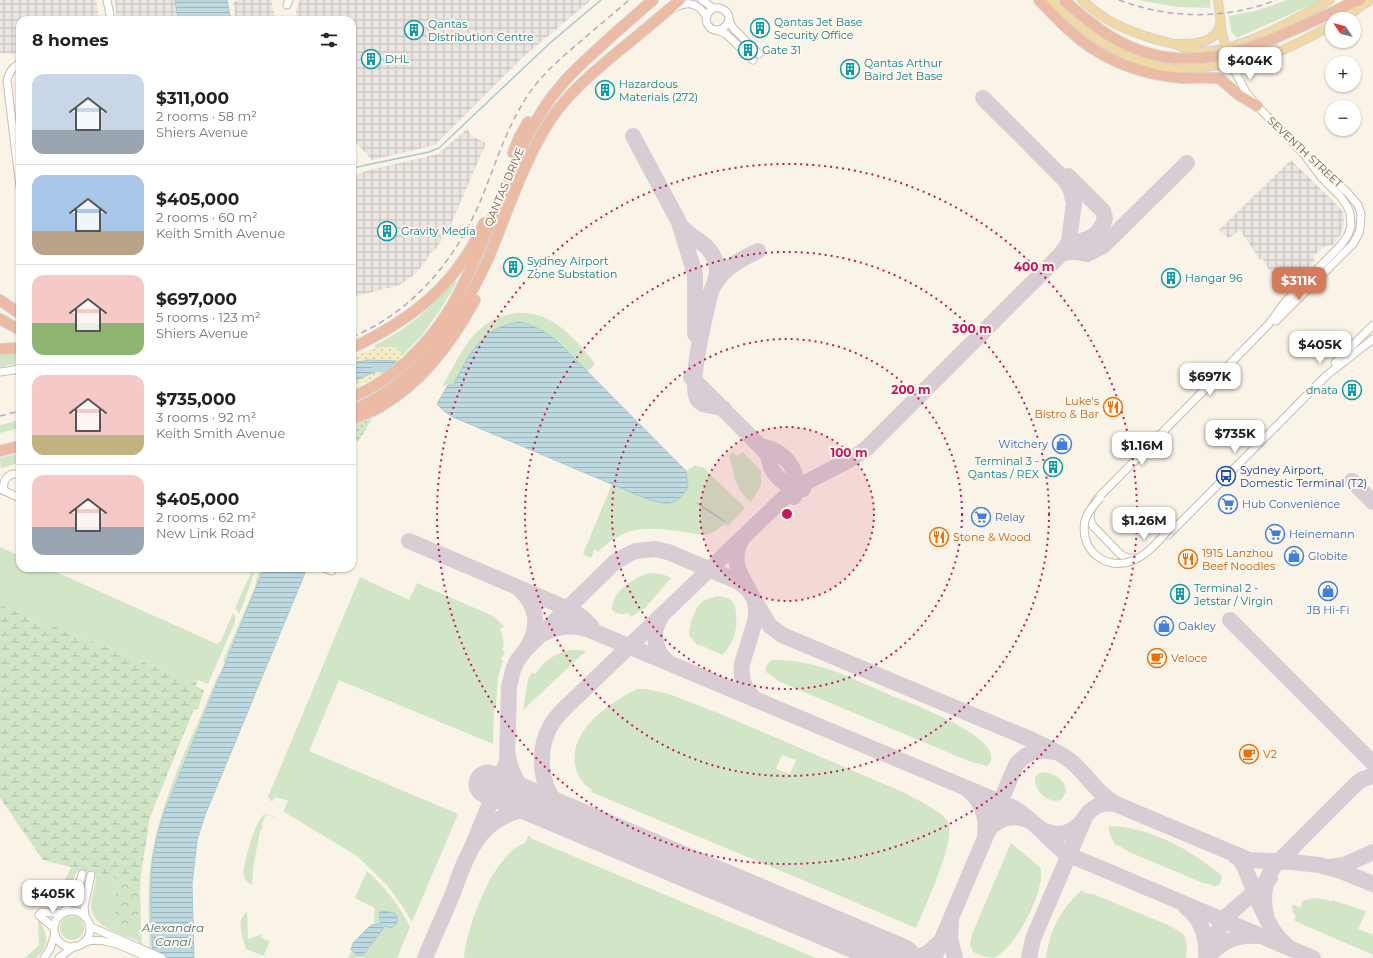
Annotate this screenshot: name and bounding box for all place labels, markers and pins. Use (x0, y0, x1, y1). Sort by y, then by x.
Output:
place label: Qantas Jet Base Security Office (774, 15, 863, 42)
place label: Qantas Distribution Centre (428, 17, 534, 44)
building icon: Qantas Jet Base Security Office (749, 17, 771, 39)
building icon: Qantas Distribution Centre (403, 19, 425, 41)
building icon: Gate 31 (737, 39, 759, 61)
place label: Gate 31 (762, 43, 801, 57)
pin: $404K (1222, 47, 1278, 81)
building icon: DHL (360, 48, 382, 70)
place label: DHL (385, 52, 410, 66)
place label: Qantas Arthur Baird Jet Base (864, 56, 943, 83)
building icon: Qantas Arthur Baird Jet Base (839, 58, 861, 80)
place label: Hazardous Materials (272) (619, 77, 698, 104)
building icon: Hazardous Materials (272) (594, 79, 616, 101)
building icon: Gravity Media (376, 220, 398, 242)
place label: Gravity Media (401, 224, 476, 238)
place label: Sydney Airport Zone Substation (527, 254, 617, 281)
building icon: Sydney Airport Zone Substation (502, 256, 524, 278)
building icon: Hangar 96 (1160, 267, 1182, 289)
pin: $311K (1271, 267, 1327, 301)
place label: Hangar 96 (1185, 271, 1243, 285)
pin: $405K (1292, 331, 1348, 365)
pin: $697K (1182, 363, 1238, 397)
building icon: dnata (1341, 379, 1363, 401)
place label: dnata (1306, 383, 1338, 397)
place label: Luke's Bistro & Bar (1034, 394, 1100, 421)
restaurant icon: Luke's Bistro & Bar (1102, 396, 1124, 418)
pin: $735K (1207, 420, 1263, 454)
pin: $1.16M (1109, 432, 1175, 466)
shop icon: Witchery (1051, 433, 1073, 455)
place label: Witchery (998, 437, 1048, 451)
place label: Terminal 3 - Qantas / REX (968, 454, 1040, 481)
building icon: Terminal 3 - Qantas / REX (1042, 456, 1064, 478)
place label: Sydney Airport, Domestic Terminal (T2) (1240, 463, 1367, 490)
bus stop icon: Sydney Airport, Domestic Terminal (T2) (1215, 465, 1237, 487)
supermarket icon: Hub Convenience (1217, 493, 1239, 515)
place label: Hub Convenience (1242, 497, 1340, 511)
supermarket icon: Relay (970, 506, 992, 528)
centre of rings (780, 507, 794, 521)
pin: $1.26M (1111, 507, 1177, 541)
place label: Relay (995, 510, 1025, 524)
supermarket icon: Heinemann (1264, 523, 1286, 545)
restaurant icon: Stone & Wood (928, 526, 950, 548)
place label: Heinemann (1289, 527, 1355, 541)
place label: Stone & Wood (953, 530, 1031, 544)
shop icon: Globite (1283, 545, 1305, 567)
place label: 1915 Lanzhou Beef Noodles (1202, 546, 1276, 573)
restaurant icon: 1915 Lanzhou Beef Noodles (1177, 548, 1199, 570)
place label: Globite (1308, 549, 1348, 563)
shop icon: JB Hi-Fi (1317, 580, 1339, 602)
place label: Terminal 2 - Jetstar / Virgin (1193, 581, 1273, 608)
building icon: Terminal 2 - Jetstar / Virgin (1169, 583, 1191, 605)
place label: JB Hi-Fi (1306, 603, 1349, 617)
shop icon: Oakley (1153, 615, 1175, 637)
place label: Oakley (1178, 619, 1216, 633)
cafe icon: Veloce (1146, 647, 1168, 669)
place label: Veloce (1171, 651, 1208, 665)
cafe icon: V2 (1238, 743, 1260, 765)
place label: V2 (1263, 747, 1277, 761)
pin: $405K (25, 880, 81, 914)

